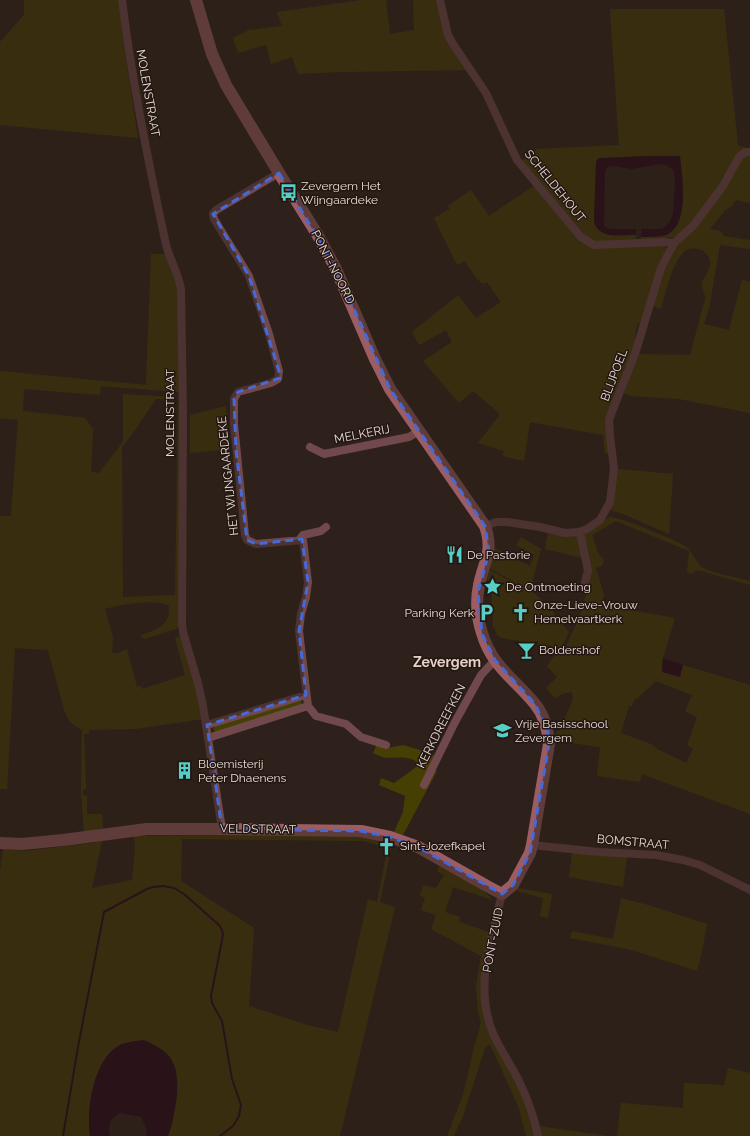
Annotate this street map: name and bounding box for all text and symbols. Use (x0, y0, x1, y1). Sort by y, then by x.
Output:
street label: MOLENSTRAAT (133, 48, 163, 138)
street label: SCHELDEHOUT (522, 147, 589, 225)
place label: Zevergem Het Wijngaardeke (301, 179, 381, 207)
bus stop icon: Zevergem Het Wijngaardeke (278, 183, 298, 203)
street label: PONT-NOORD (308, 228, 358, 307)
street label: BLIJPOEL (598, 347, 630, 403)
street label: MOLENSTRAAT (163, 368, 177, 457)
street label: HET WIJNGAARDEKE (215, 416, 241, 536)
street label: MELKERIJ (333, 422, 391, 446)
restaurant icon: De Pastorie (444, 545, 464, 565)
place label: De Pastorie (467, 548, 530, 562)
place icon: De Ontmoeting (483, 577, 503, 597)
place label: De Ontmoeting (506, 580, 591, 594)
place label: Onze-Lieve-Vrouw Hemelvaartkerk (534, 598, 638, 626)
church icon: Onze-Lieve-Vrouw Hemelvaartkerk (511, 602, 531, 622)
parking icon: Parking Kerk (477, 603, 497, 623)
place label: Parking Kerk (404, 606, 475, 620)
bar icon: Boldershof (516, 640, 536, 660)
place label: Boldershof (539, 643, 601, 657)
district label: Zevergem (413, 654, 481, 670)
street label: KERKDREEFKEN (414, 681, 468, 771)
place label: Vrije Basisschool Zevergem (515, 717, 609, 745)
school or university icon: Vrije Basisschool Zevergem (492, 721, 512, 741)
place label: Bloemisterij Peter Dhaenens (198, 757, 286, 785)
building icon: Bloemisterij Peter Dhaenens (175, 761, 195, 781)
street label: VELDSTRAAT (220, 821, 297, 837)
street label: BOMSTRAAT (596, 832, 670, 852)
church icon: Sint-Jozefkapel (377, 836, 397, 856)
place label: Sint-Jozefkapel (400, 839, 486, 853)
street label: PONT-ZUID (480, 906, 506, 973)

